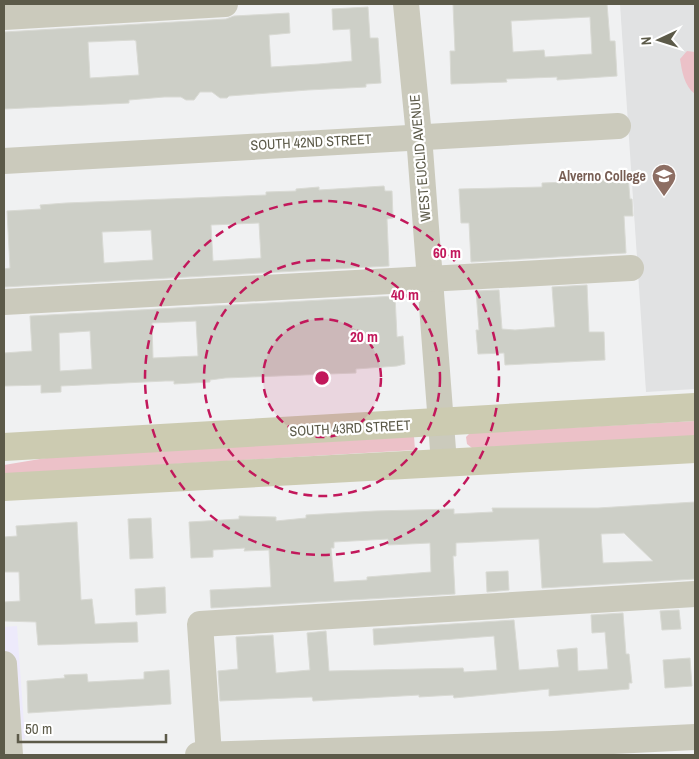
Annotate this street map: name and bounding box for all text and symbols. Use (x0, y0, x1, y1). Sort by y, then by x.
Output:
north arrow (634, 15, 684, 65)
text: N (637, 36, 655, 46)
street label: WEST EUCLID AVENUE (405, 94, 435, 222)
street label: SOUTH 42ND STREET (250, 130, 372, 154)
school or university icon: Alverno College (651, 163, 677, 197)
place label: Alverno College (559, 167, 646, 185)
text: 60 m (433, 242, 461, 263)
text: 40 m (391, 284, 419, 305)
text: 20 m (350, 326, 378, 347)
centre of rings (313, 369, 331, 387)
street label: SOUTH 43RD STREET (289, 416, 411, 440)
scale bar (18, 712, 165, 744)
text: 50 m (25, 718, 52, 739)

